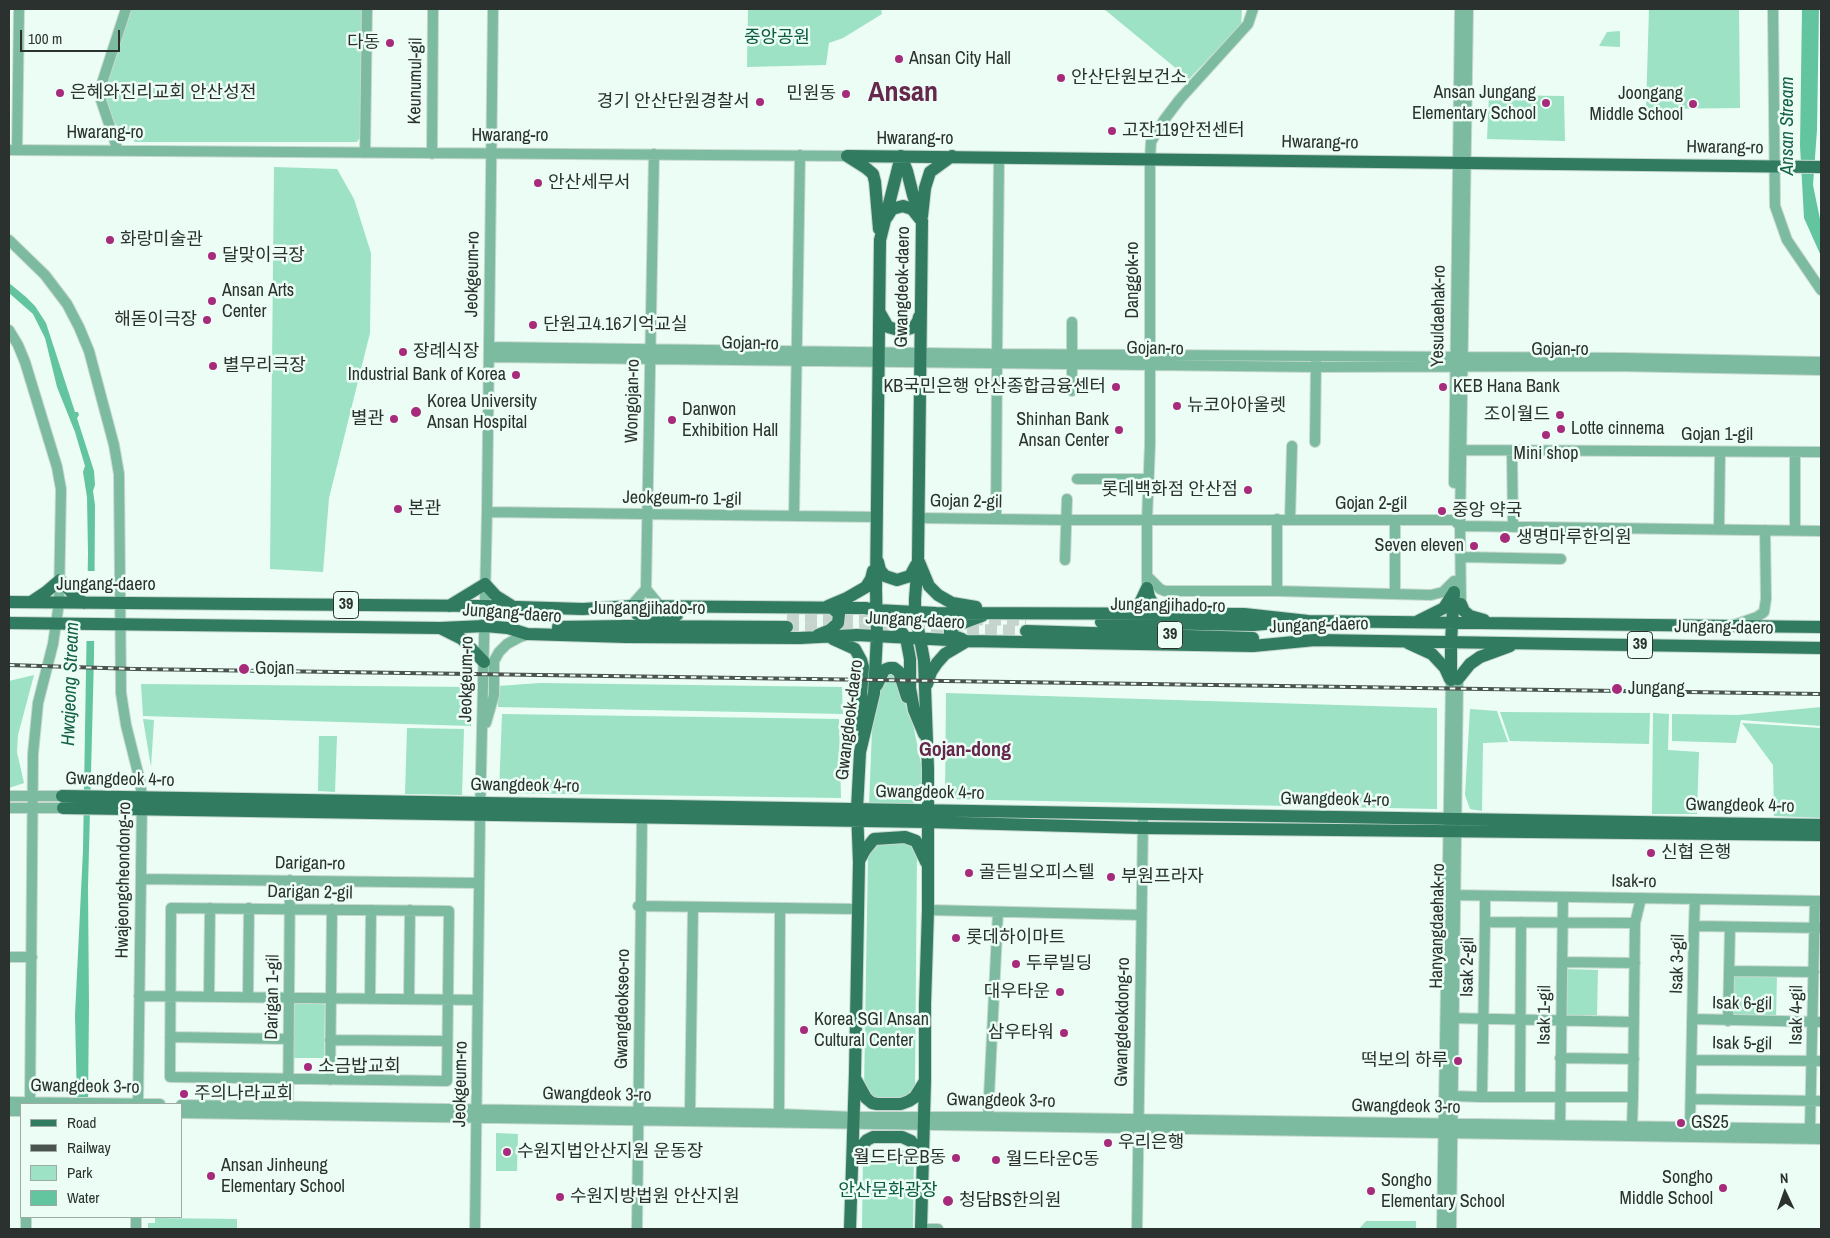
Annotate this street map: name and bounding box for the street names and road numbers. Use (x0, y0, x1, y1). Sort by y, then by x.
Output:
street label: Keunumul-gil (404, 37, 428, 125)
street label: Hwarang-ro (66, 122, 144, 144)
street label: Hwarang-ro (471, 125, 549, 147)
street label: Hwarang-ro (876, 128, 954, 150)
street label: Hwarang-ro (1281, 132, 1359, 154)
street label: Hwarang-ro (1686, 137, 1764, 159)
street label: Gwangdeok-daero (891, 226, 915, 348)
street label: Jeokgeum-ro (461, 231, 485, 317)
street label: Danggok-ro (1122, 241, 1144, 319)
street label: Yesuldaehak-ro (1427, 265, 1451, 367)
street label: Gojan-ro (721, 333, 779, 355)
street label: Gojan-ro (1126, 338, 1184, 360)
street label: Gojan-ro (1531, 339, 1589, 361)
street label: Wongojan-ro (621, 359, 645, 443)
street label: Gojan 1-gil (1681, 424, 1753, 446)
street label: Jeokgeum-ro 1-gil (622, 487, 742, 511)
street label: Gojan 2-gil (930, 491, 1002, 513)
street label: Gojan 2-gil (1335, 493, 1407, 515)
street label: Jungang-daero (56, 574, 156, 596)
road number: 39 (334, 592, 358, 618)
street label: Jungangjihado-ro (1110, 594, 1226, 618)
street label: Jungangjihado-ro (591, 598, 705, 620)
street label: Jungang-daero (462, 600, 562, 628)
street label: Jungang-daero (865, 608, 965, 634)
street label: Jungang-daero (1269, 613, 1369, 639)
street label: Jungang-daero (1674, 616, 1774, 640)
road number: 39 (1158, 622, 1182, 648)
road number: 39 (1628, 632, 1652, 658)
street label: Jeokgeum-ro (455, 636, 479, 722)
street label: Gwangdeok-daero (832, 658, 868, 782)
street label: Gwangdeok 4-ro (65, 768, 175, 792)
street label: Gwangdeok 4-ro (470, 774, 580, 798)
street label: Gwangdeok 4-ro (875, 781, 985, 805)
street label: Gwangdeok 4-ro (1280, 788, 1390, 812)
street label: Gwangdeok 4-ro (1685, 794, 1795, 818)
street label: Hwajeongcheondong-ro (112, 801, 136, 959)
street label: Darigan-ro (275, 853, 345, 875)
street label: Hanyangdaehak-ro (1426, 863, 1450, 989)
street label: Isak-ro (1611, 871, 1657, 893)
street label: Darigan 2-gil (267, 881, 353, 905)
street label: Isak 3-gil (1666, 934, 1690, 994)
street label: Isak 2-gil (1457, 937, 1479, 997)
street label: Gwangdeokseo-ro (611, 949, 635, 1069)
street label: Darigan 1-gil (261, 954, 285, 1040)
street label: Gwangdeokdong-ro (1111, 957, 1135, 1087)
street label: Isak 1-gil (1534, 985, 1556, 1045)
street label: Isak 4-gil (1786, 985, 1808, 1045)
street label: Isak 6-gil (1712, 993, 1772, 1015)
street label: Isak 5-gil (1712, 1033, 1772, 1055)
street label: Jeokgeum-ro (449, 1041, 473, 1127)
street label: Gwangdeok 3-ro (30, 1075, 140, 1099)
street label: Gwangdeok 3-ro (542, 1083, 652, 1107)
street label: Gwangdeok 3-ro (946, 1089, 1056, 1113)
street label: Gwangdeok 3-ro (1351, 1095, 1461, 1119)

